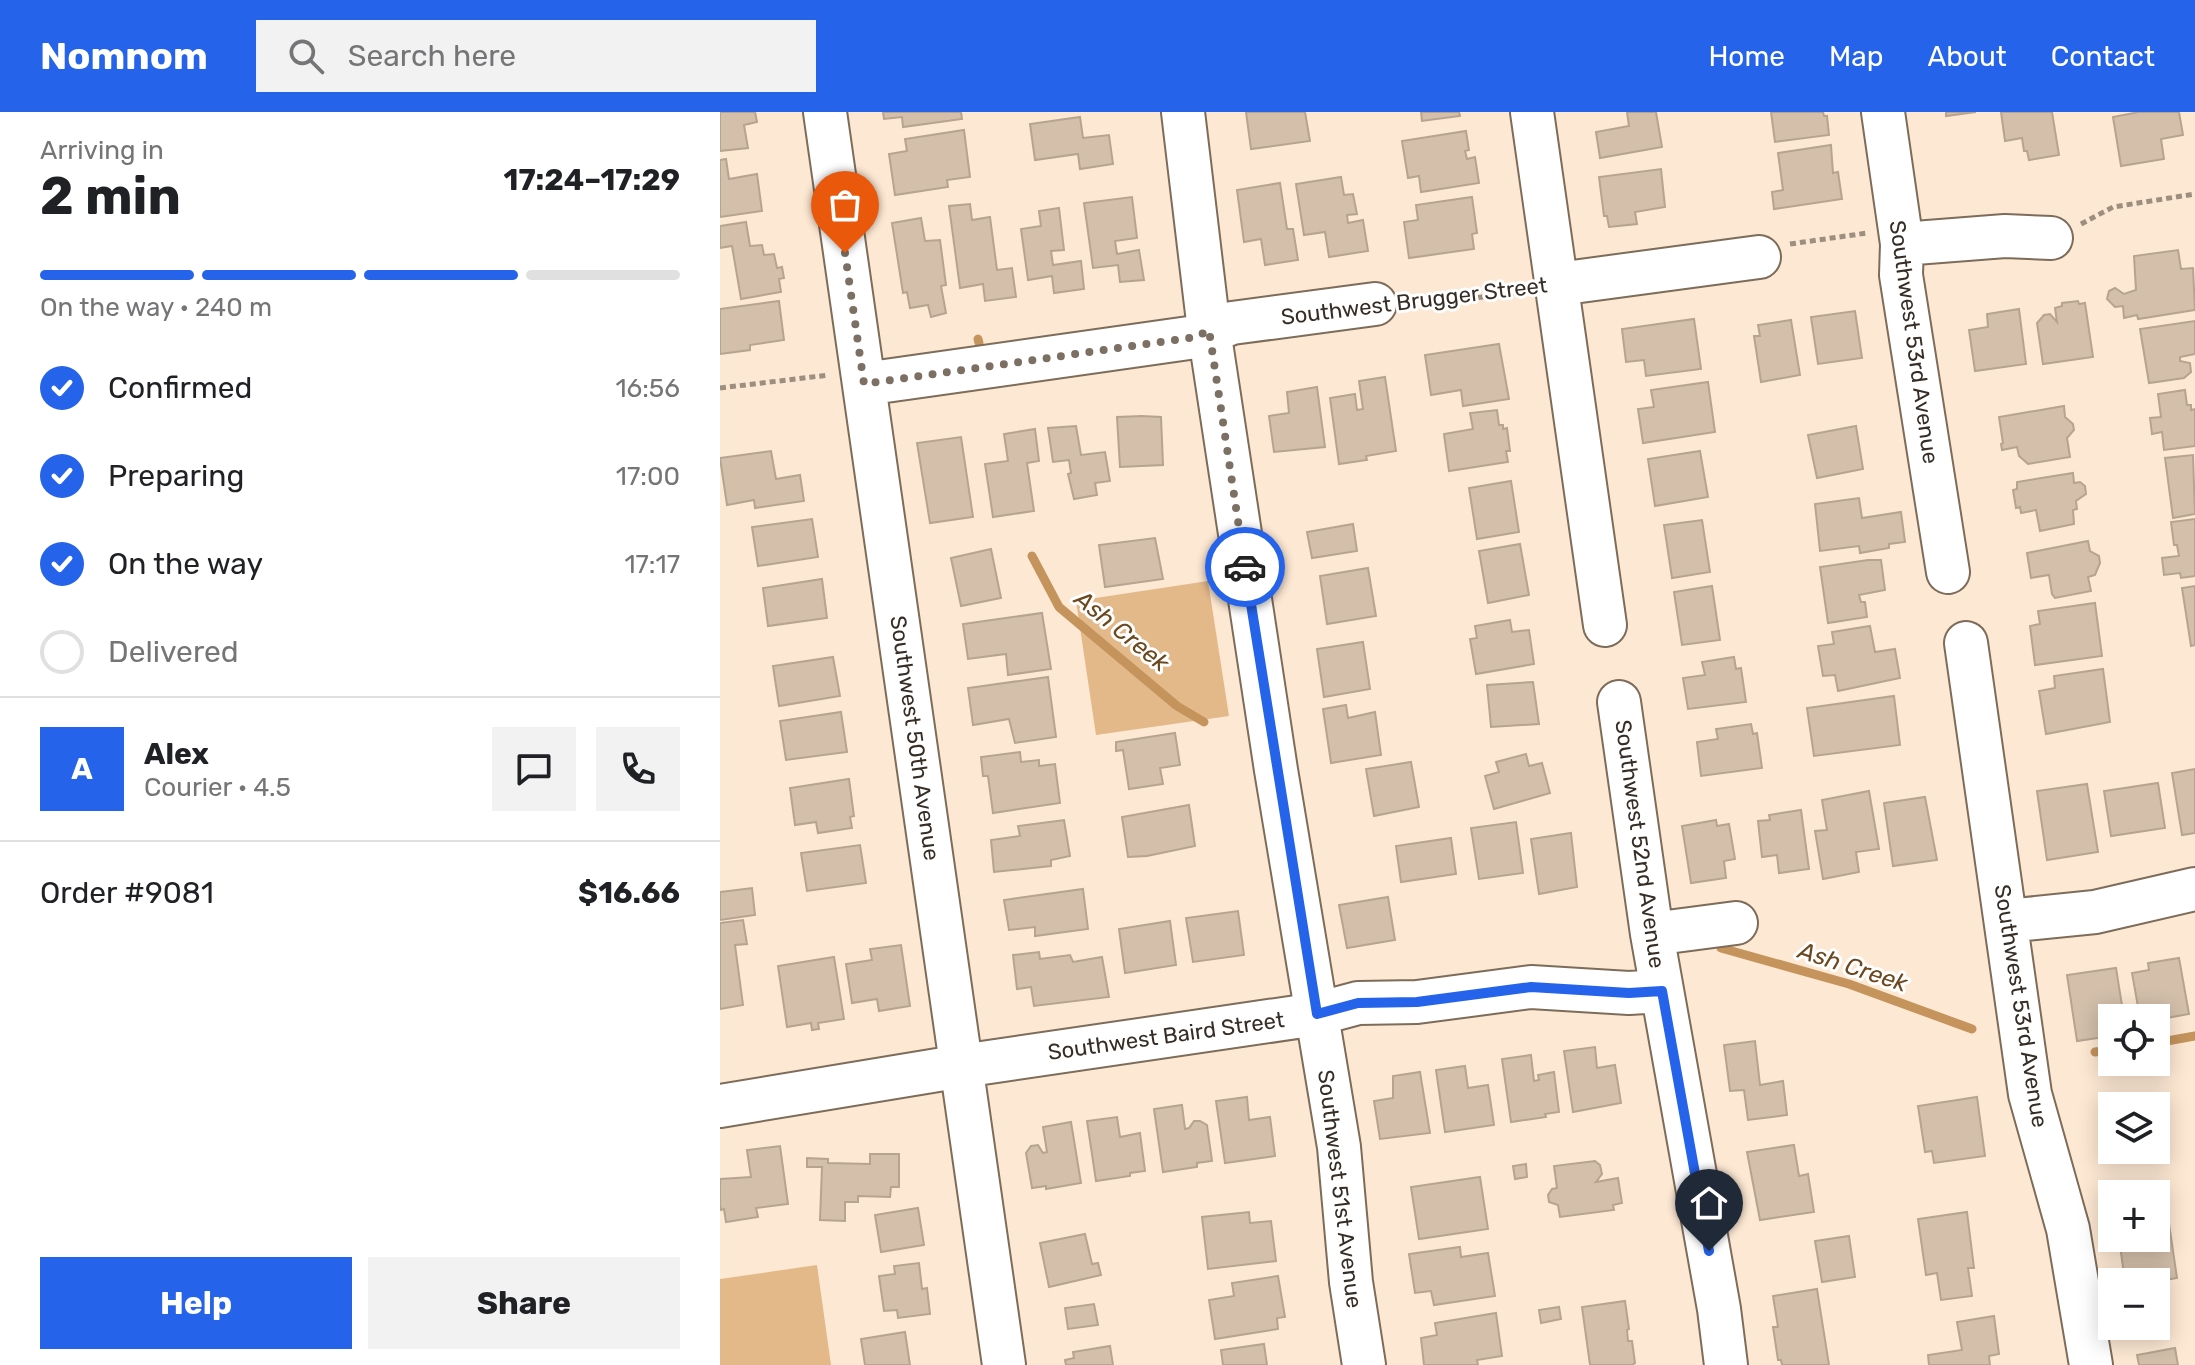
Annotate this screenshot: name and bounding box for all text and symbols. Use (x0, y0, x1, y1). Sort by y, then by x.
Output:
search box (256, 20, 816, 92)
text: Nomnom (40, 33, 208, 79)
icon: search (284, 34, 328, 78)
text: Search here (348, 38, 516, 74)
text: Home (1708, 40, 1785, 73)
text: Map (1829, 40, 1883, 73)
text: About (1927, 40, 2007, 73)
text: Contact (2051, 40, 2155, 73)
text: Arriving in (40, 135, 164, 166)
text: 17:24–17:29 (503, 162, 680, 198)
text: 2 min (40, 165, 181, 227)
pin (811, 171, 879, 253)
icon: bag (823, 183, 867, 227)
street label: Southwest 53rd Avenue (1884, 218, 1944, 466)
street label: Southwest Brugger Street (1279, 271, 1549, 331)
text: On the way · 240 m (40, 292, 272, 323)
icon: check (40, 366, 84, 410)
text: Confirmed (108, 370, 252, 406)
text: 16:56 (615, 373, 680, 404)
icon: check (40, 454, 84, 498)
text: Preparing (108, 458, 244, 494)
text: 17:00 (616, 461, 680, 492)
courier (1205, 527, 1285, 607)
icon: check (40, 542, 84, 586)
icon: car (1223, 545, 1267, 589)
text: On the way (108, 546, 263, 582)
text: 17:17 (624, 549, 680, 580)
water label: Ash Creek (1068, 583, 1175, 678)
street label: Southwest 50th Avenue (884, 614, 946, 862)
text: Delivered (108, 634, 239, 670)
street label: Southwest 52nd Avenue (1609, 718, 1671, 970)
button: chat (492, 727, 576, 811)
button: phone (596, 727, 680, 811)
text: Alex (144, 736, 209, 772)
text: A (71, 751, 93, 787)
text: Courier · 4.5 (144, 772, 291, 803)
text: Order #9081 (40, 875, 214, 911)
text: $16.66 (578, 875, 680, 911)
street label: Southwest 53rd Avenue (1988, 883, 2054, 1129)
water label: Ash Creek (1793, 936, 1912, 998)
map controls (2098, 1004, 2170, 1340)
button: locate (2098, 1004, 2170, 1076)
street label: Southwest Baird Street (1046, 1006, 1286, 1066)
street label: Southwest 51st Avenue (1312, 1068, 1368, 1310)
button: layers (2098, 1092, 2170, 1164)
pin (1675, 1169, 1743, 1251)
button: + (2098, 1180, 2170, 1252)
icon: home (1687, 1181, 1731, 1225)
button: Help (40, 1257, 352, 1349)
button: Share (368, 1257, 680, 1349)
button: − (2098, 1268, 2170, 1340)

